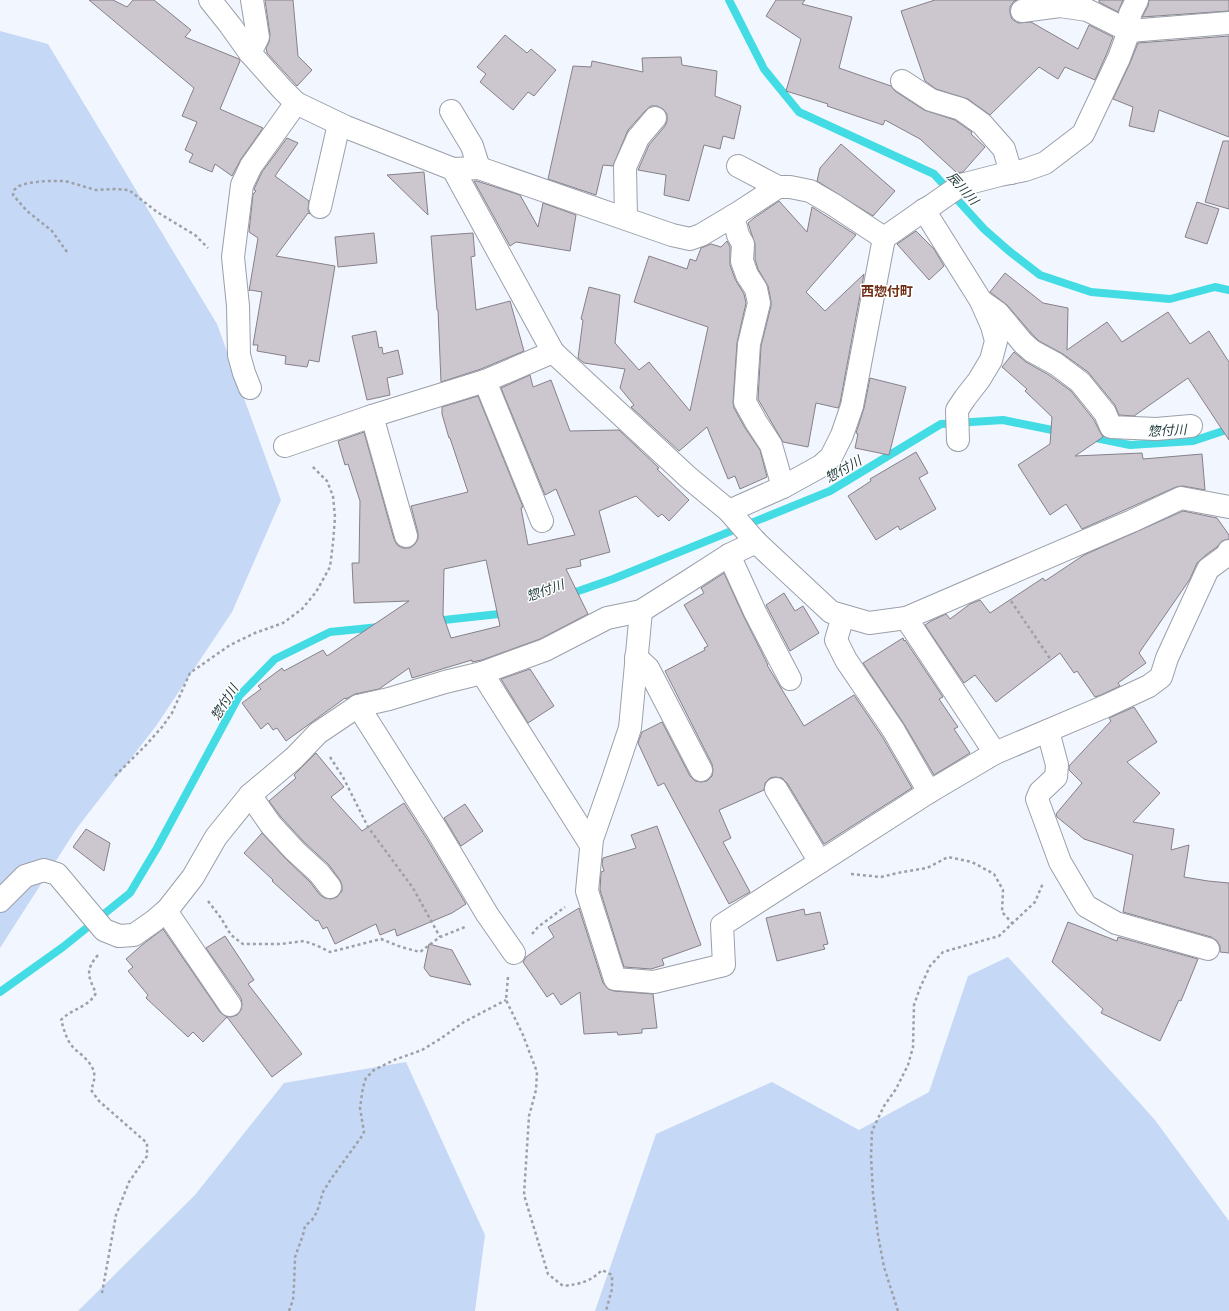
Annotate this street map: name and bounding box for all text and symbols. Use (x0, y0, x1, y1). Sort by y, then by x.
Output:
water label: 辰川川 (944, 168, 983, 209)
district label: 西惣付町 (861, 283, 913, 299)
water label: 惣付川 (1147, 421, 1189, 439)
water label: 惣付川 (822, 451, 866, 486)
water label: 惣付川 (524, 575, 568, 604)
water label: 惣付川 (207, 680, 242, 723)

